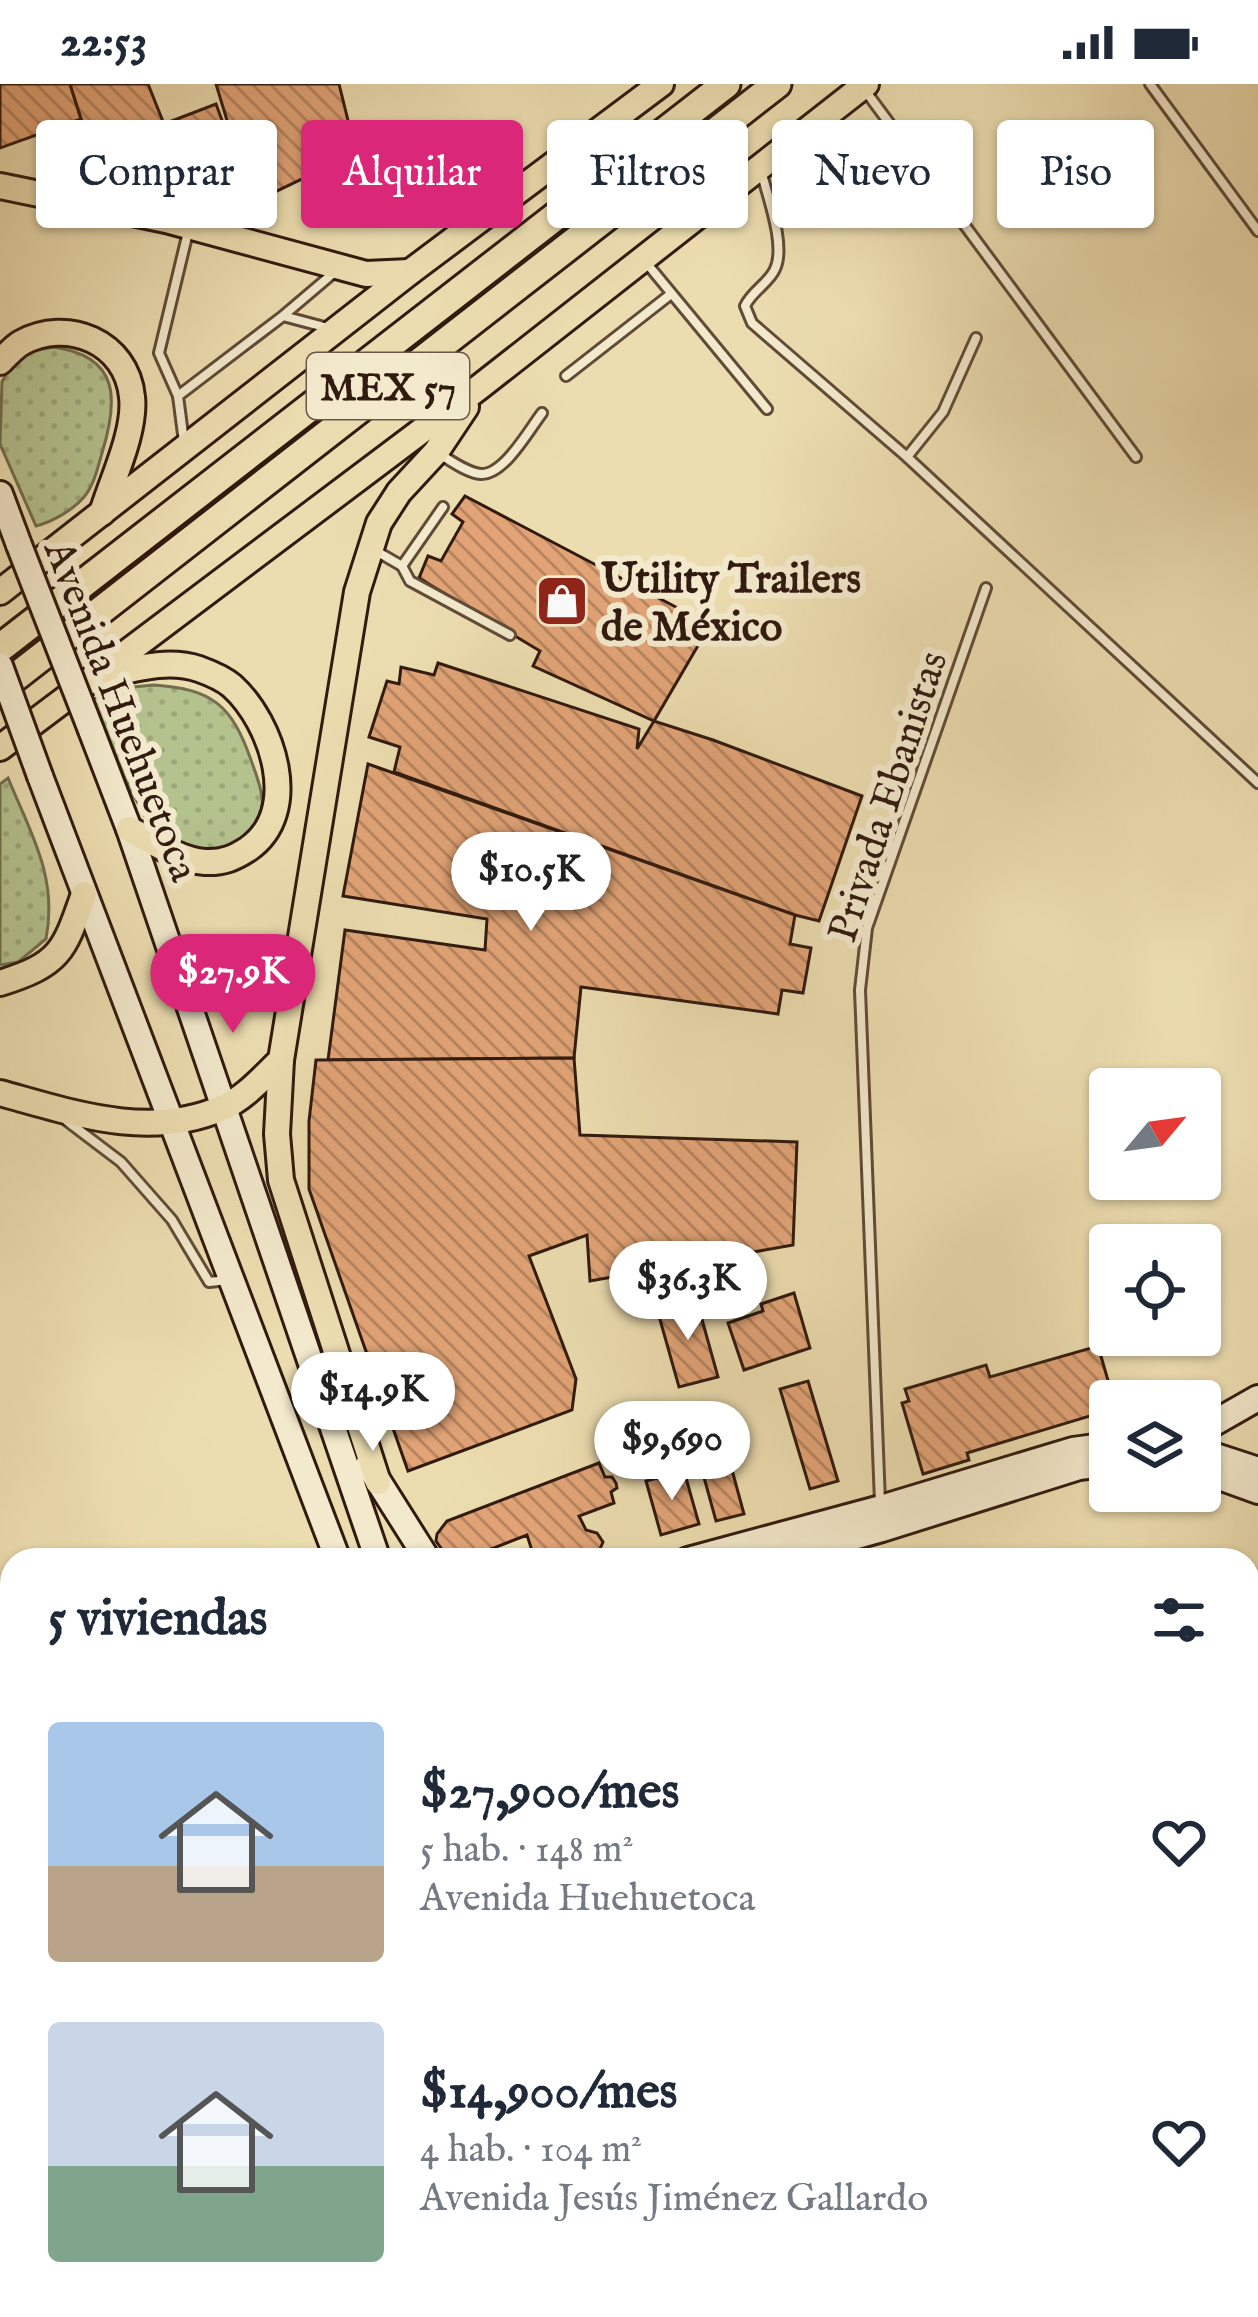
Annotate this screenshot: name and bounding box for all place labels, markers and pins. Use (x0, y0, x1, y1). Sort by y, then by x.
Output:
place label: Utility Trailers de México (601, 554, 861, 655)
shop icon: Utility Trailers de México (534, 573, 590, 629)
pin: $10.5K (433, 832, 629, 934)
pin: $27.9K (135, 934, 331, 1036)
pin: $36.3K (590, 1241, 786, 1343)
pin: $14.9K (275, 1352, 471, 1454)
pin: $9,690 (574, 1401, 770, 1503)

